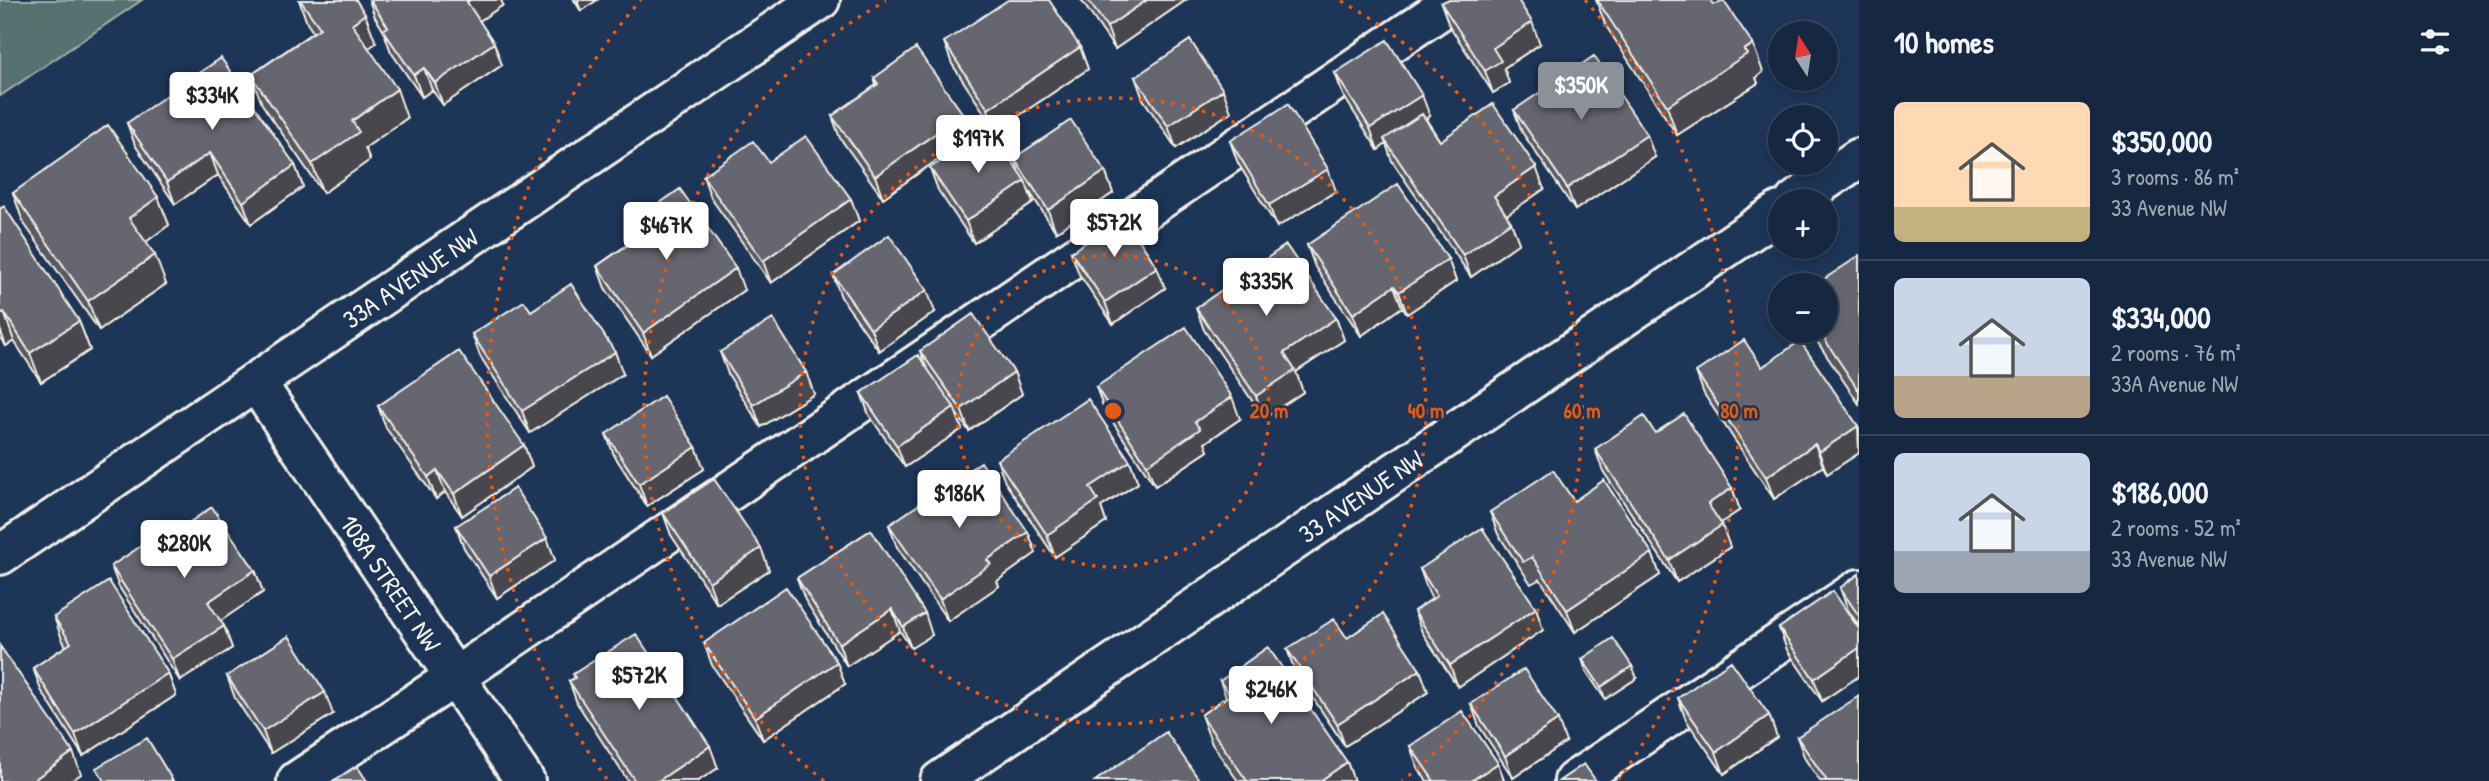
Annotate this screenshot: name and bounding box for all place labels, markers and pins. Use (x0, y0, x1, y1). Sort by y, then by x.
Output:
pin: $350K (1532, 62, 1630, 122)
pin: $334K (163, 72, 261, 132)
pin: $197K (929, 116, 1027, 175)
pin: $572K (1065, 200, 1163, 259)
pin: $467K (617, 202, 715, 262)
pin: $335K (1217, 258, 1315, 318)
centre of rings (1101, 399, 1125, 423)
pin: $186K (910, 470, 1008, 530)
pin: $280K (135, 520, 233, 580)
pin: $572K (590, 652, 688, 712)
pin: $246K (1222, 666, 1320, 726)

